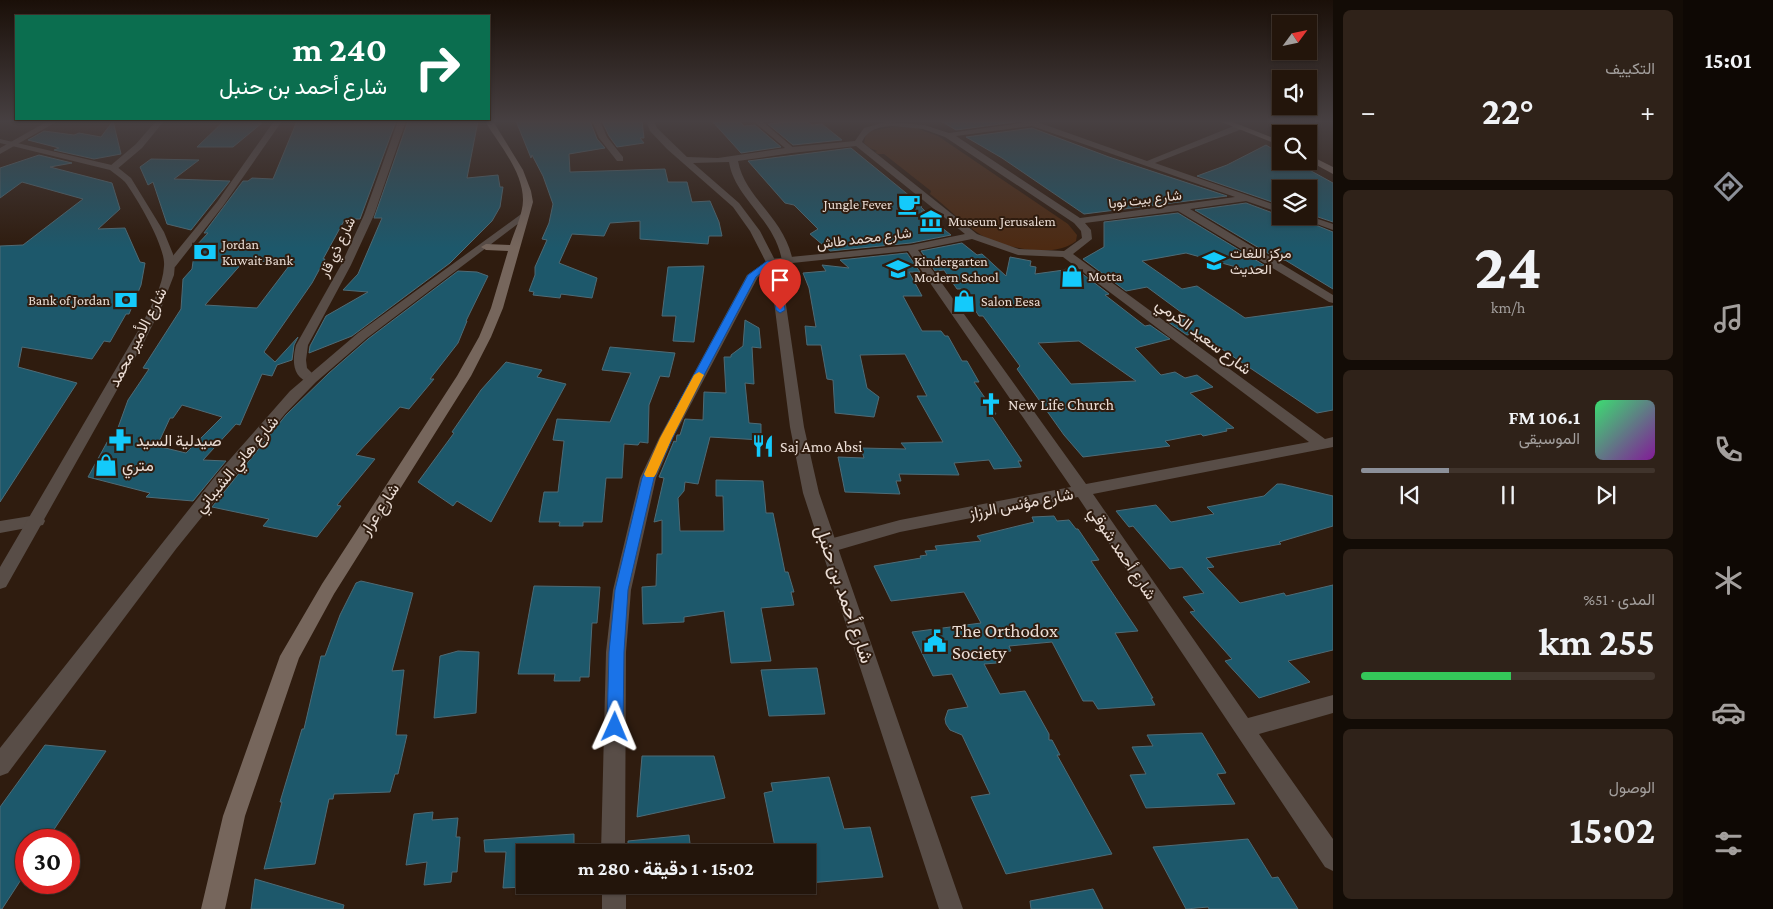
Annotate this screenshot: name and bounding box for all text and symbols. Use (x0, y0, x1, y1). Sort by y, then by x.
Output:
north arrow (1272, 15, 1318, 60)
map controls (1272, 15, 1317, 225)
text: 240 m (293, 30, 387, 69)
icon: right (405, 35, 470, 100)
text: 15:01 (1705, 48, 1751, 73)
text: التكييف (1605, 60, 1655, 77)
button: sound (1272, 70, 1317, 115)
text: شارع أحمد بن حنبل (219, 74, 387, 99)
text: 22° (1482, 90, 1534, 132)
text: − (1361, 96, 1376, 127)
text: + (1640, 96, 1655, 127)
button: search (1272, 125, 1317, 170)
icon: directions (1711, 169, 1746, 204)
button: layers (1272, 180, 1317, 225)
street label: شارع بيت نوبا (1107, 187, 1183, 214)
cafe icon: Jungle Fever (896, 191, 922, 217)
place label: Jungle Fever (821, 196, 892, 212)
museum icon: Museum Jerusalem (918, 208, 944, 234)
place label: Museum Jerusalem (948, 213, 1056, 229)
street label: شارع ذي قار (315, 214, 362, 282)
street label: شارع محمد طاش (816, 224, 913, 255)
text: 24 (1474, 230, 1542, 302)
place label: Jordan Kuwait Bank (220, 236, 293, 268)
bank icon: Jordan Kuwait Bank (192, 239, 218, 265)
place label: مركز اللغات الحديث (1230, 245, 1291, 277)
school or university icon: مركز اللغات الحديث (1201, 248, 1227, 274)
place label: Kindergarten Modern School (914, 253, 999, 285)
school or university icon: Kindergarten Modern School (885, 256, 911, 282)
pin (759, 259, 801, 310)
shop icon: Motta (1059, 263, 1085, 289)
icon: arrive (766, 266, 794, 294)
place label: Motta (1088, 268, 1123, 284)
street label: شارع الأمير محمد (105, 285, 172, 391)
bank icon: Bank of Jordan (113, 287, 139, 313)
shop icon: Salon Eesa (951, 288, 977, 314)
place label: Bank of Jordan (28, 292, 110, 308)
place label: Salon Eesa (981, 293, 1041, 309)
street label: شارع سعيد الكرمي (1150, 295, 1255, 382)
text: km/h (1491, 299, 1525, 316)
icon: music (1711, 301, 1746, 336)
church icon: New Life Church (978, 391, 1004, 417)
place label: New Life Church (1008, 396, 1114, 413)
text: 106.1 FM (1509, 407, 1580, 428)
street label: شارع هاني الشيباني (191, 413, 286, 519)
pharmacy icon: صيدلية السيد (107, 427, 133, 453)
text: الموسيقى (1519, 430, 1580, 447)
place label: صيدلية السيد (136, 432, 222, 450)
icon: phone (1711, 432, 1746, 467)
restaurant icon: Saj Amo Absi (750, 433, 776, 459)
place label: Saj Amo Absi (780, 438, 862, 456)
shop icon: متري (93, 452, 119, 478)
place label: متري (122, 457, 154, 479)
street label: شارع عرار (356, 480, 405, 541)
icon: previous (1396, 481, 1424, 509)
icon: pause (1494, 481, 1522, 509)
icon: next (1592, 481, 1620, 509)
street label: شارع مؤنس الرزاز (966, 485, 1075, 525)
street label: شارع أحمد شوقي (1081, 504, 1160, 605)
street label: شارع أحمد بن حنبل (809, 522, 878, 667)
icon: climate (1711, 563, 1746, 598)
text: المدى · 51% (1583, 591, 1655, 608)
place label: The Orthodox Society (952, 620, 1058, 663)
text: 255 km (1539, 621, 1655, 663)
public building icon: The Orthodox Society (922, 628, 948, 654)
icon: car (1711, 695, 1746, 730)
position arrow (588, 700, 640, 752)
text: الوصول (1609, 779, 1655, 796)
text: 15:02 (1570, 809, 1655, 851)
icon: filters (1711, 826, 1746, 861)
speed limit sign: 30 (15, 829, 80, 894)
text: 15:02 · 1 دقيقة · 280 m (578, 858, 754, 879)

